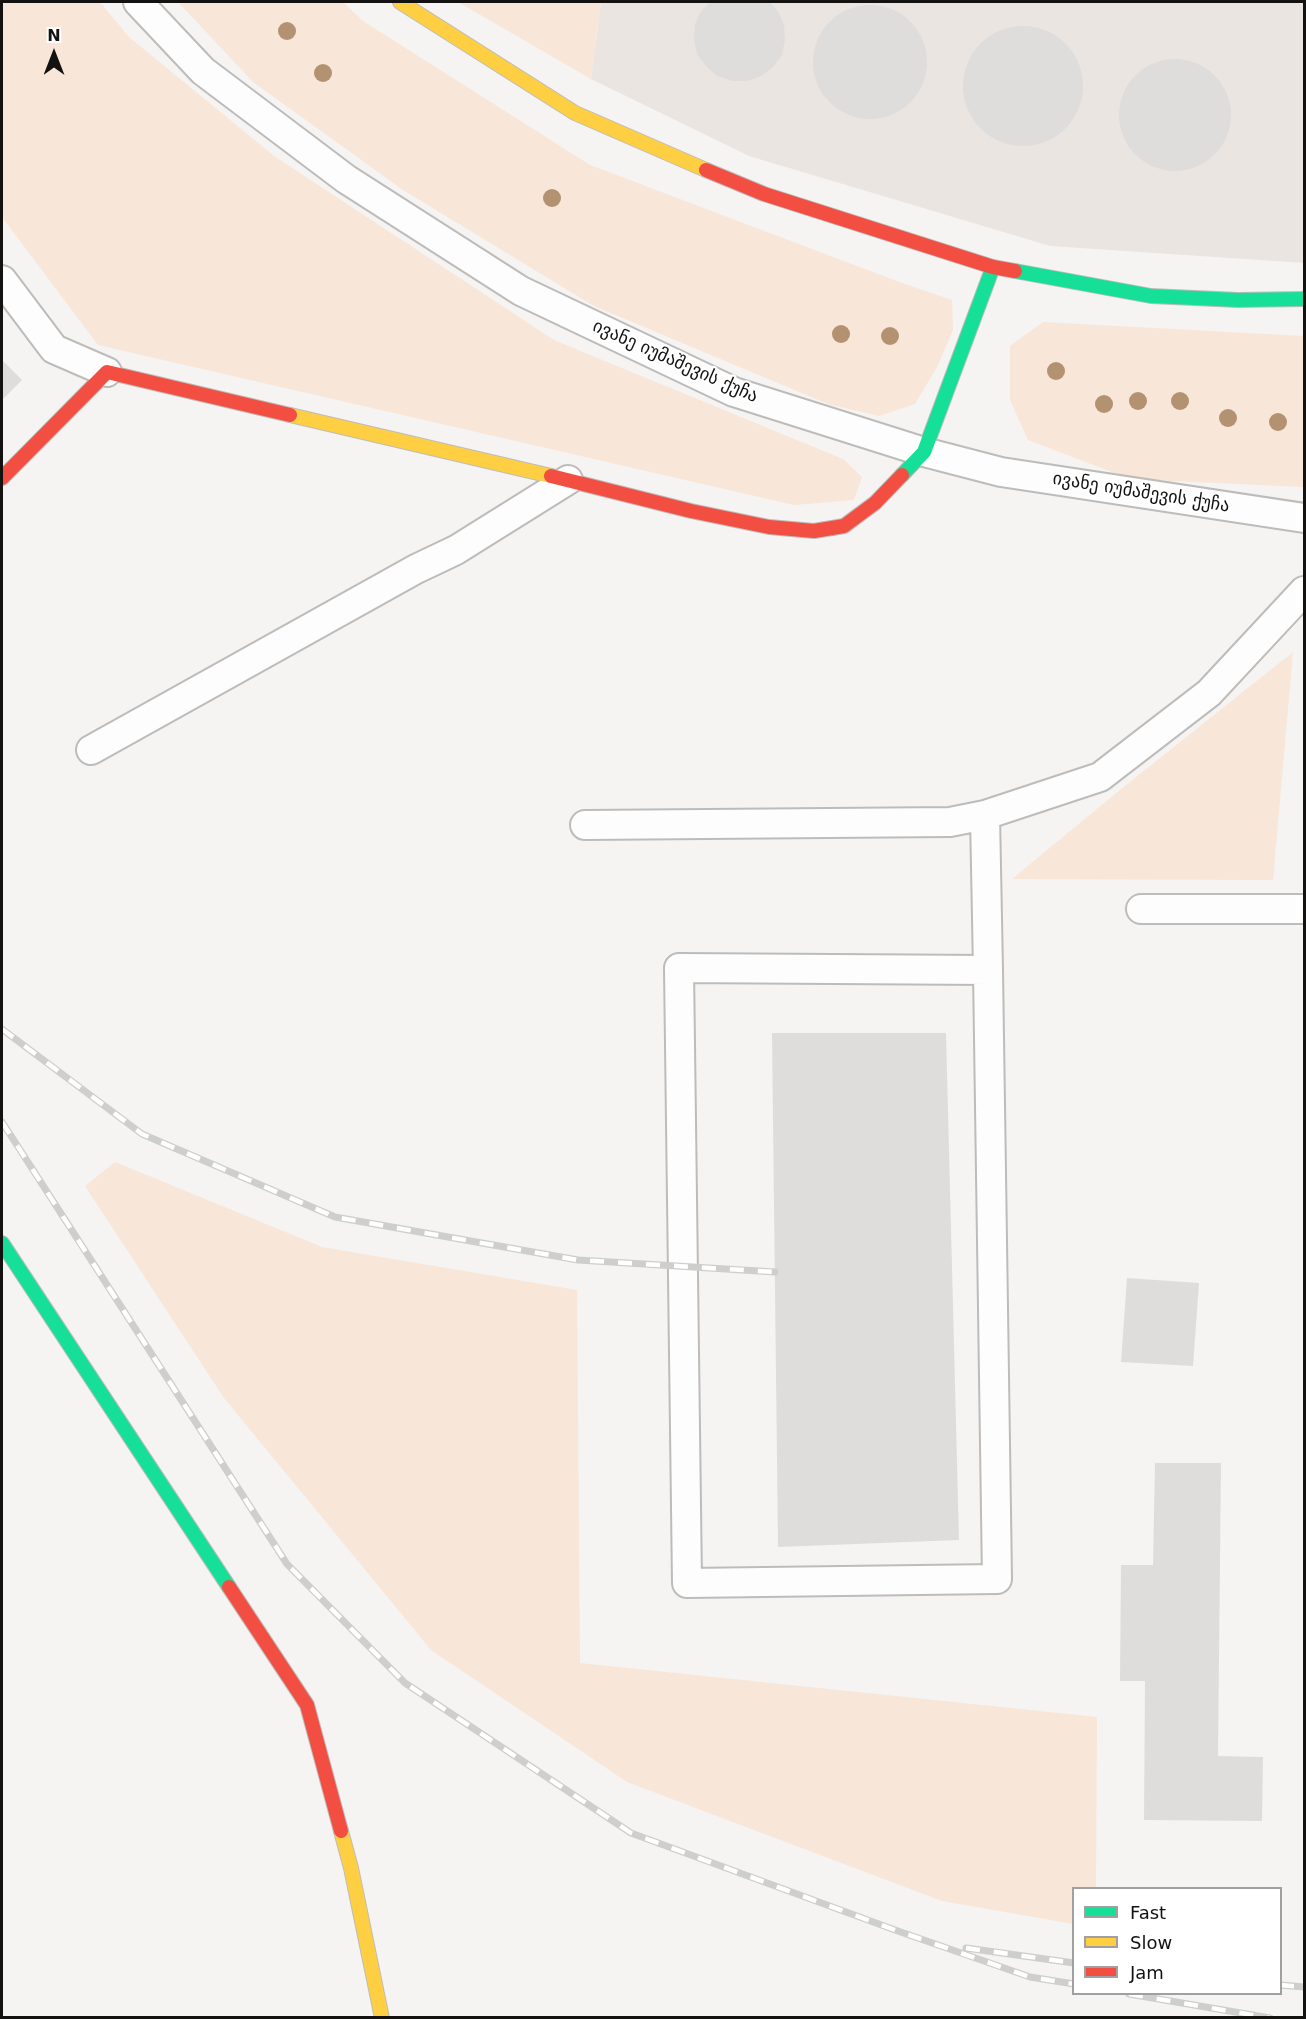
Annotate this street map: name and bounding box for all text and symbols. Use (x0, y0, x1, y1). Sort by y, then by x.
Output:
north arrow (24, 24, 84, 84)
text: N (47, 26, 61, 45)
street label: ივანე იუმაშევის ქუჩა (589, 316, 761, 408)
street label: ივანე იუმაშევის ქუჩა (1051, 468, 1231, 518)
legend (1072, 1887, 1282, 1995)
text: Fast (1130, 1902, 1166, 1923)
text: Slow (1130, 1932, 1172, 1953)
text: Jam (1130, 1962, 1164, 1983)

